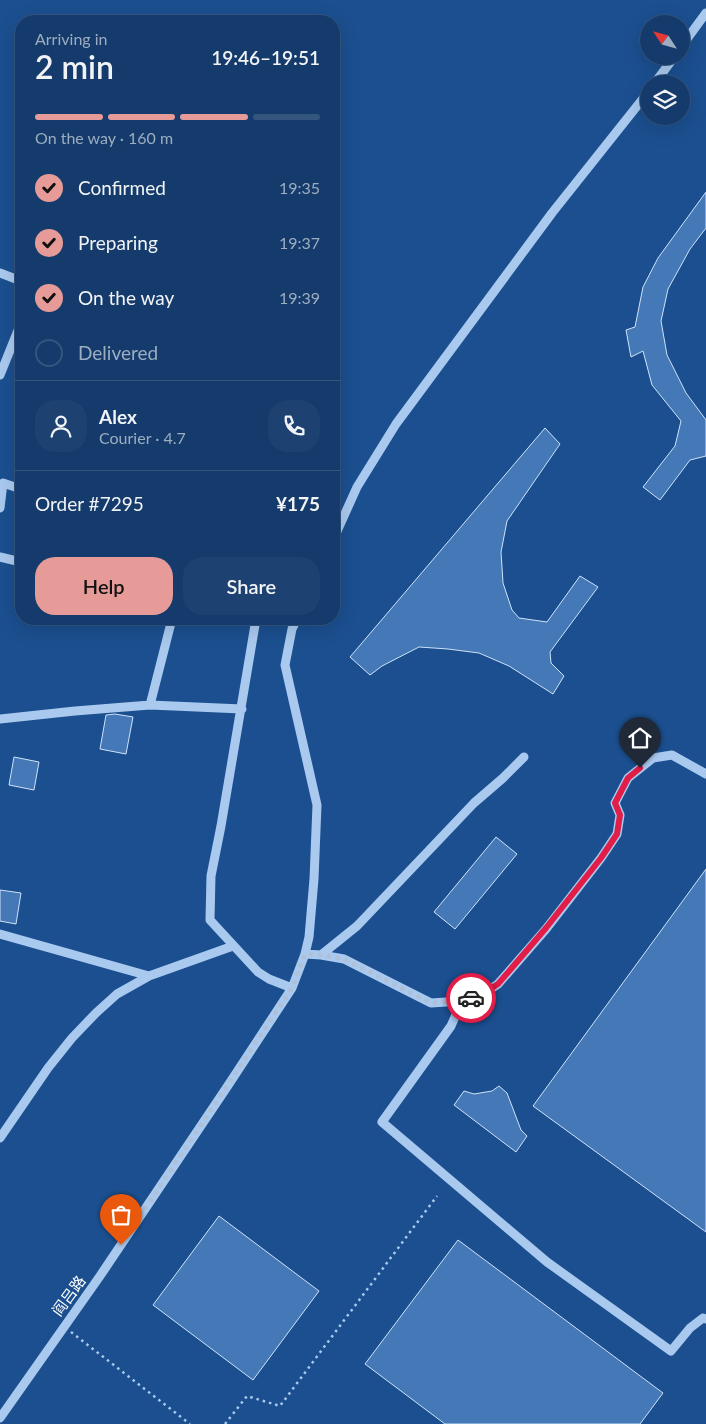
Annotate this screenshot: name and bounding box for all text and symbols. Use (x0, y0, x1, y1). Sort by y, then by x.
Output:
north arrow (640, 15, 690, 65)
map controls (640, 15, 690, 125)
text: Arriving in (35, 29, 108, 48)
text: 19:46–19:51 (211, 46, 320, 69)
text: 2 min (35, 47, 114, 86)
button: layers (640, 75, 690, 125)
text: On the way · 160 m (35, 128, 173, 147)
icon: check (35, 174, 63, 202)
text: Confirmed (78, 176, 166, 199)
text: 19:35 (279, 178, 320, 197)
icon: check (35, 229, 63, 257)
text: Preparing (78, 231, 158, 254)
text: 19:37 (279, 233, 320, 252)
icon: check (35, 284, 63, 312)
text: On the way (78, 286, 174, 309)
text: 19:39 (279, 288, 320, 307)
text: Delivered (78, 341, 158, 364)
button: person (35, 400, 87, 452)
button: phone (268, 400, 320, 452)
text: Alex (99, 405, 137, 428)
text: Courier · 4.7 (99, 428, 186, 447)
text: Order #7295 (35, 492, 144, 515)
text: ¥175 (276, 492, 320, 515)
button: Help (35, 557, 173, 615)
button: Share (183, 557, 320, 615)
pin (619, 717, 661, 768)
icon: home (626, 724, 654, 752)
courier (446, 973, 496, 1023)
icon: car (457, 984, 485, 1012)
pin (100, 1194, 142, 1245)
icon: bag (107, 1201, 135, 1229)
street label: 阎吕路 (48, 1272, 89, 1319)

